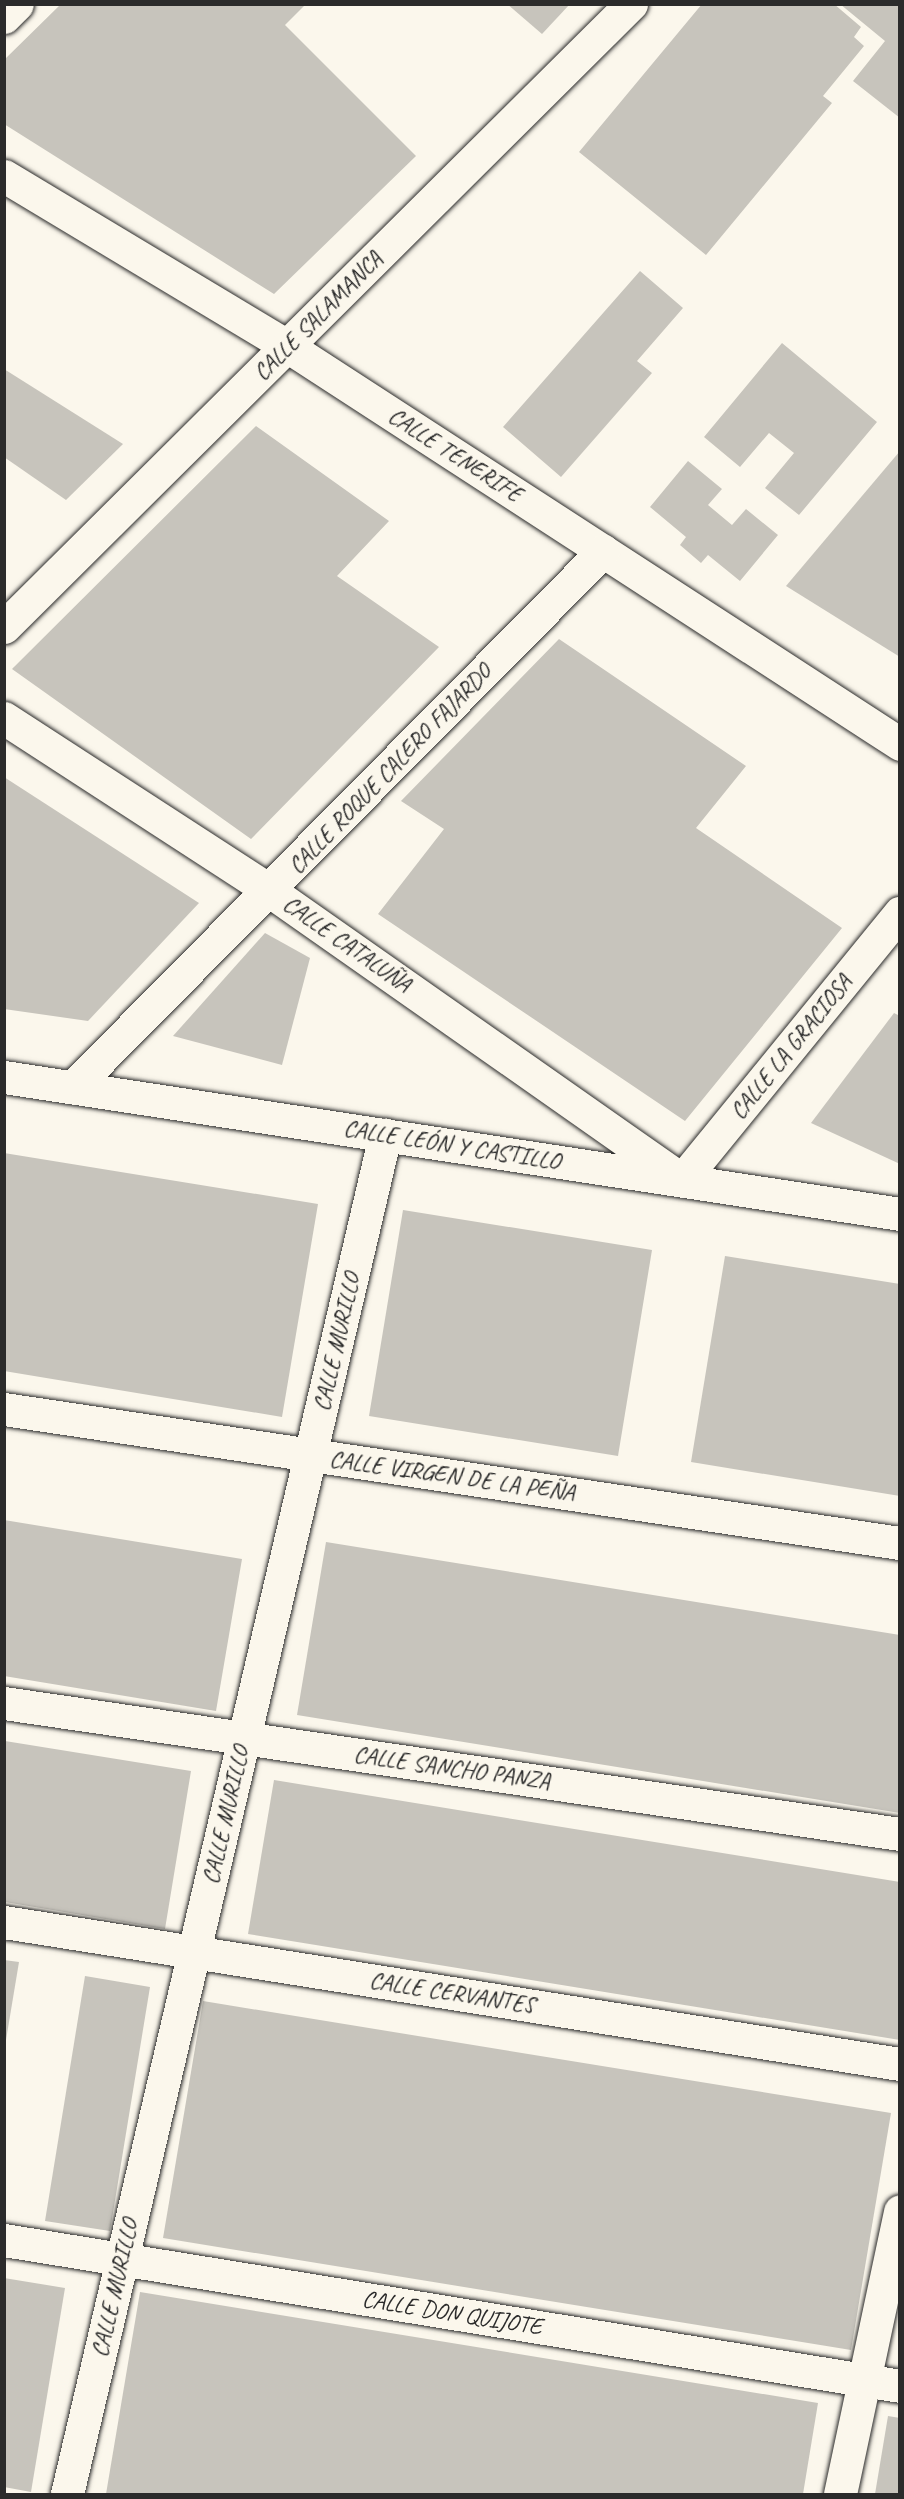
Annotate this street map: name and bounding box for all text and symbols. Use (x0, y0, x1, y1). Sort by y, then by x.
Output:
street label: CALLE SALAMANCA (248, 246, 388, 386)
street label: CALLE TENERIFE (382, 401, 528, 509)
street label: CALLE ROQUE CALERO FAJARDO (283, 659, 497, 879)
street label: CALLE CATALUÑA (277, 889, 417, 999)
street label: CALLE LA GRACIOSA (723, 968, 859, 1126)
street label: CALLE LEÓN Y CASTILLO (342, 1114, 562, 1176)
street label: CALLE MURILLO (307, 1270, 367, 1414)
street label: CALLE VIRGEN DE LA PEÑA (327, 1444, 577, 1508)
street label: CALLE SANCHO PANZA (351, 1740, 553, 1796)
street label: CALLE MURILLO (196, 1743, 256, 1887)
street label: CALLE CERVANTES (367, 1966, 537, 2020)
street label: CALLE MURILLO (85, 2216, 145, 2360)
street label: CALLE DON QUIJOTE (360, 2285, 544, 2341)

